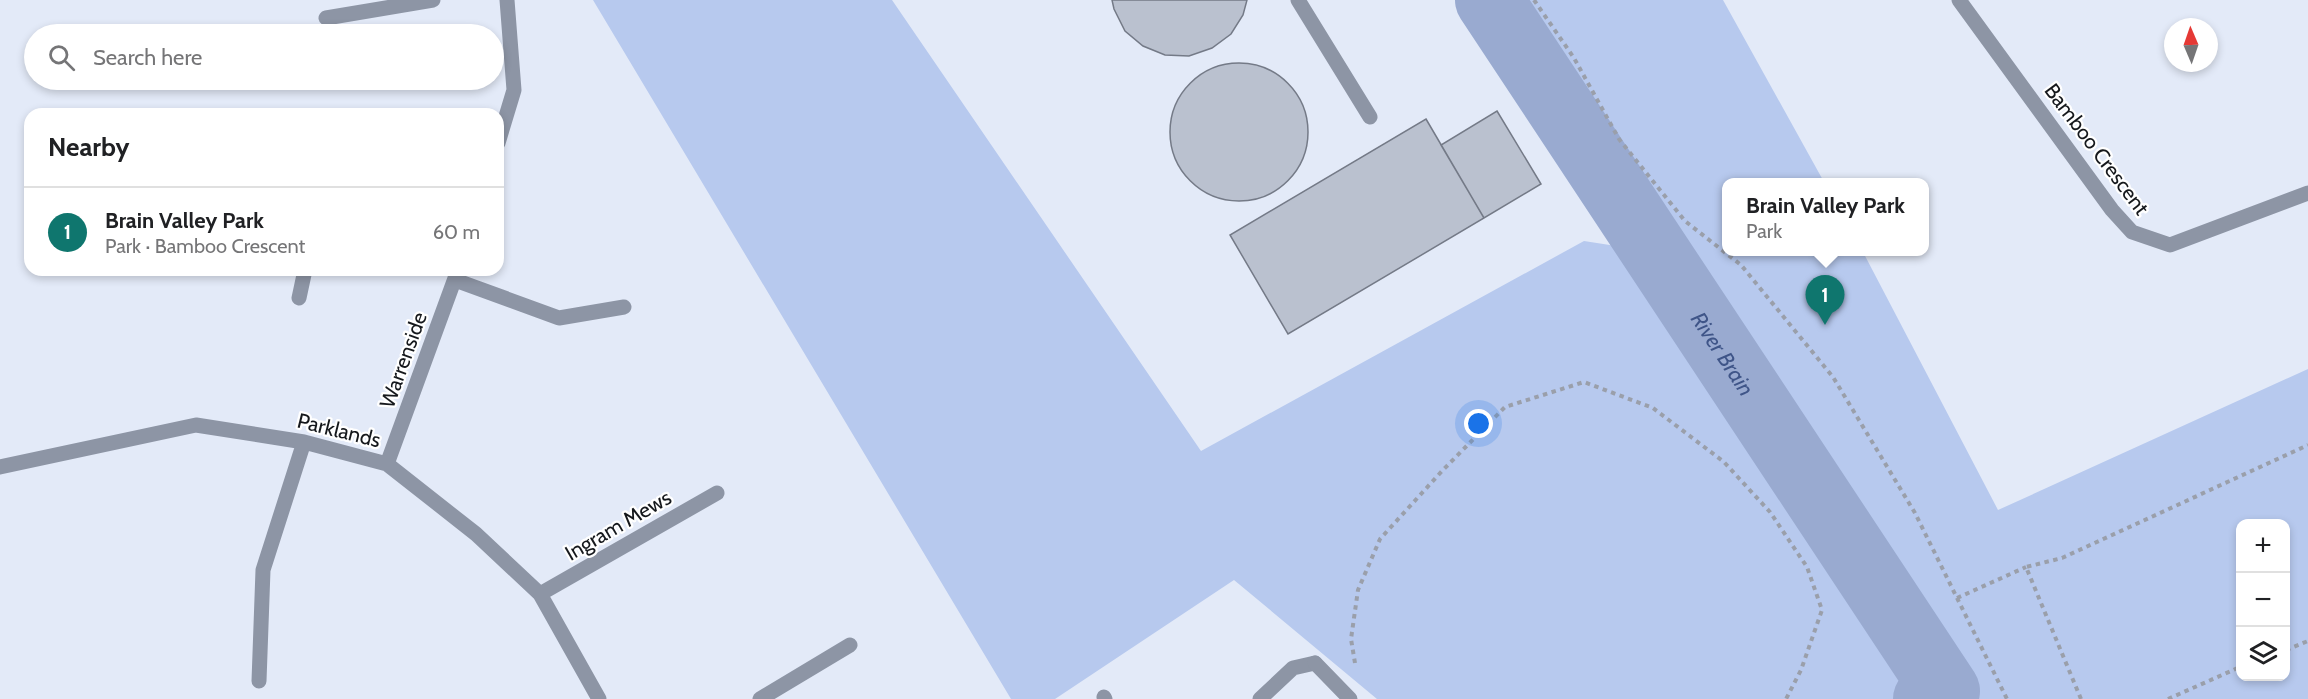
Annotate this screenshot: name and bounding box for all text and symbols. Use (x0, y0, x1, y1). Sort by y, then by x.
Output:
north arrow (2164, 18, 2218, 72)
search box (24, 24, 504, 90)
icon: search (45, 41, 78, 74)
text: Search here (93, 44, 202, 71)
street label: Bamboo Crescent (2040, 78, 2154, 220)
text: Nearby (48, 131, 129, 163)
popup (1722, 178, 1929, 256)
text: Brain Valley Park (1746, 192, 1905, 219)
text: Brain Valley Park (105, 207, 264, 234)
text: Park (1746, 219, 1782, 243)
text: 1 (64, 220, 71, 244)
text: 60 m (433, 220, 480, 244)
text: Park · Bamboo Crescent (105, 234, 305, 258)
pin: 1 (1806, 276, 1844, 325)
water label: River Brain (1685, 307, 1760, 401)
street label: Warrenside (374, 308, 432, 411)
street label: Parklands (295, 408, 384, 452)
your location (1464, 409, 1493, 438)
street label: Ingram Mews (560, 484, 676, 565)
map controls (2236, 519, 2290, 681)
button: + (2236, 519, 2290, 573)
button: − (2236, 573, 2290, 627)
button: layers (2236, 627, 2290, 681)

